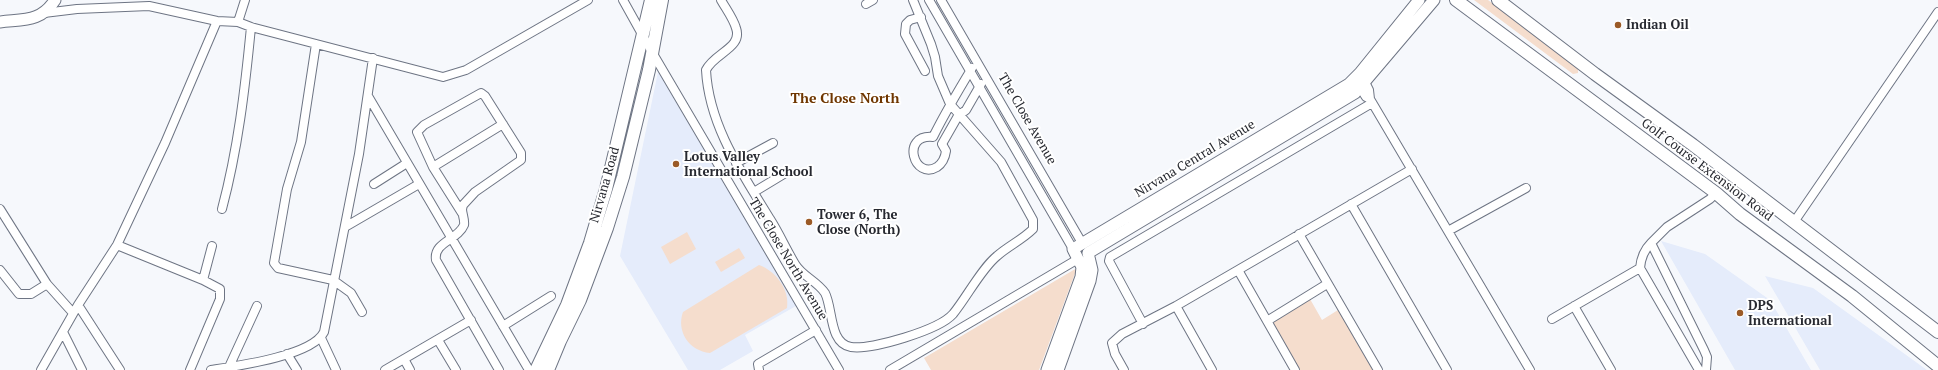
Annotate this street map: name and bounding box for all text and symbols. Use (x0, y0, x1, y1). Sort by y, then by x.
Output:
place label: Indian Oil (1626, 17, 1689, 33)
marker: Indian Oil (1613, 20, 1623, 30)
street label: The Close Avenue (995, 71, 1059, 167)
district label: The Close North (791, 91, 899, 107)
street label: Golf Course Extension Road (1638, 115, 1776, 225)
street label: Nirvana Central Avenue (1132, 117, 1258, 201)
street label: Nirvana Road (587, 145, 623, 225)
place label: Lotus Valley International School (684, 149, 813, 180)
marker: Lotus Valley International School (671, 159, 681, 169)
street label: The Close North Avenue (745, 195, 831, 323)
place label: Tower 6, The Close (North) (817, 207, 900, 238)
marker: Tower 6, The Close (North) (804, 217, 814, 227)
place label: DPS International (1748, 298, 1832, 329)
marker: DPS International (1735, 308, 1745, 318)

